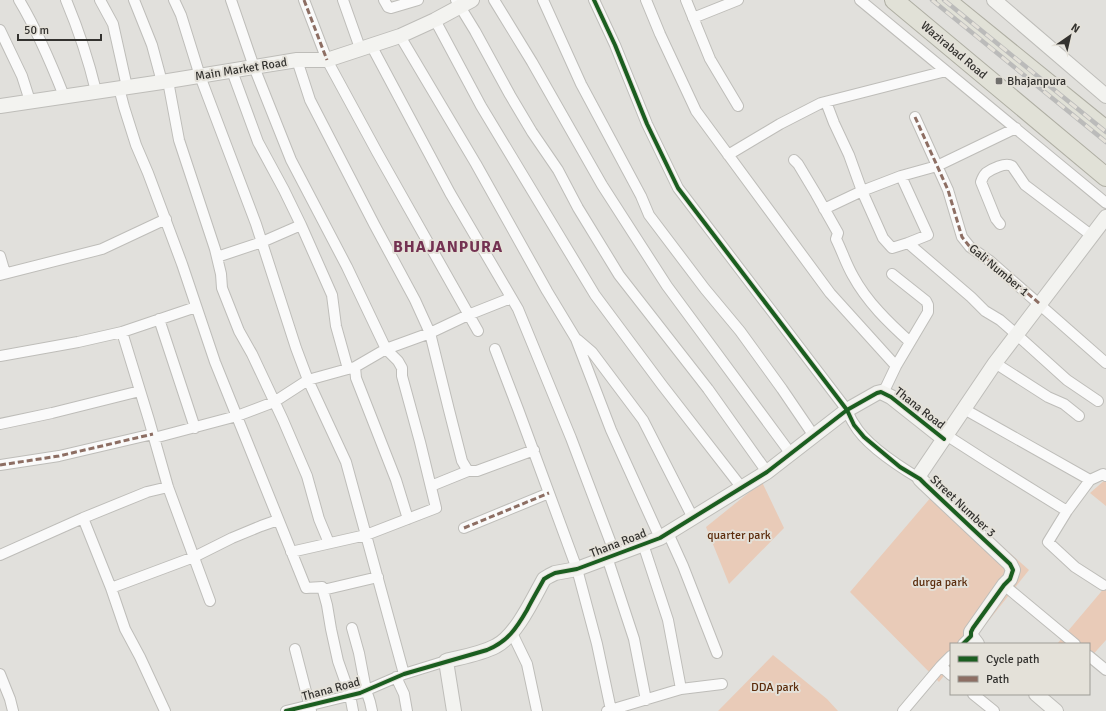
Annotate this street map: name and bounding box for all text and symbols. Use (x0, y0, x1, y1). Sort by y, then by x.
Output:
scale bar (18, 16, 101, 42)
north arrow (1050, 16, 1090, 56)
street label: Wazirabad Road (917, 18, 990, 82)
text: N (1069, 21, 1082, 36)
text: 50 m (24, 23, 49, 38)
street label: Main Market Road (194, 55, 288, 84)
place label: Bhajanpura (1007, 74, 1066, 89)
marker: Bhajanpura (994, 76, 1004, 86)
district label: BHAJANPURA (393, 237, 503, 257)
street label: Gali Number 1 (966, 241, 1032, 300)
street label: Thana Road (892, 384, 948, 433)
street label: Street Number 3 (927, 472, 999, 541)
street label: Thana Road (588, 526, 649, 561)
park label: quarter park (707, 528, 771, 543)
park label: durga park (912, 575, 968, 590)
legend (950, 643, 1090, 695)
text: Cycle path (986, 652, 1039, 667)
text: Path (986, 672, 1009, 687)
street label: Thana Road (300, 675, 362, 704)
park label: DDA park (751, 680, 799, 695)

